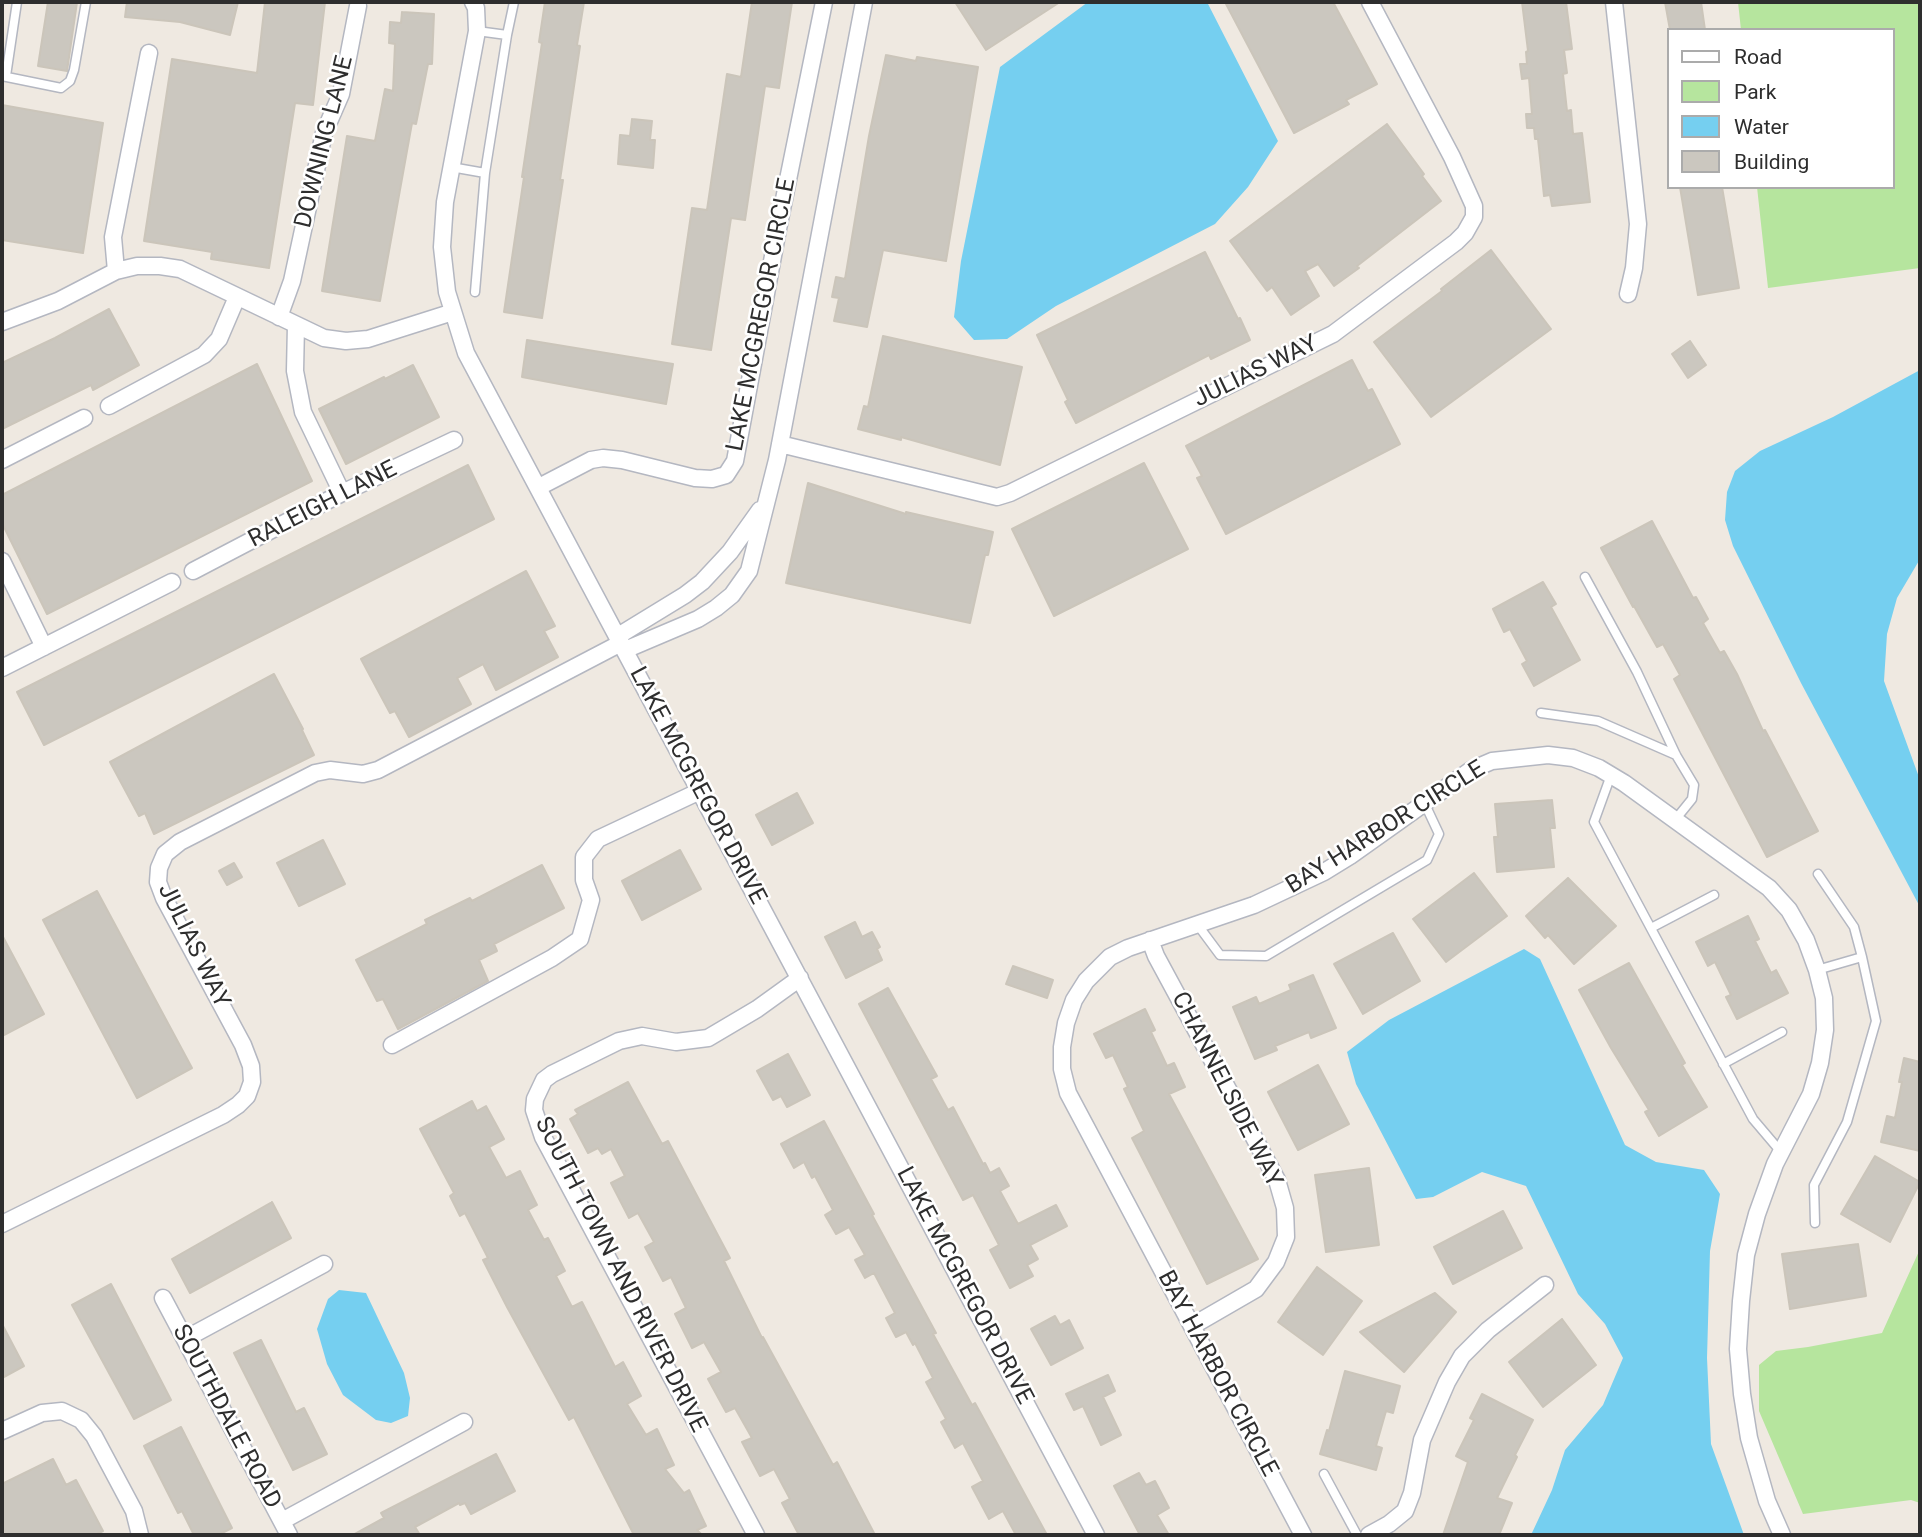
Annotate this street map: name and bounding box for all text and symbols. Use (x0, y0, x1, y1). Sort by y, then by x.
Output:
legend (1666, 28, 1894, 189)
text: Road (1734, 45, 1782, 69)
street label: DOWNING LANE (290, 53, 360, 231)
text: Park (1734, 80, 1776, 104)
text: Water (1734, 115, 1789, 139)
text: Building (1734, 150, 1809, 174)
street label: LAKE MCGREGOR CIRCLE (721, 176, 803, 454)
street label: JULIAS WAY (1189, 330, 1323, 414)
street label: RALEIGH LANE (244, 455, 402, 555)
street label: LAKE MCGREGOR DRIVE (622, 663, 772, 909)
street label: BAY HARBOR CIRCLE (1281, 755, 1491, 901)
street label: JULIAS WAY (151, 879, 235, 1013)
street label: CHANNELSIDE WAY (1164, 988, 1288, 1192)
street label: SOUTH TOWN AND RIVER DRIVE (528, 1113, 712, 1437)
street label: LAKE MCGREGOR DRIVE (889, 1163, 1039, 1409)
street label: BAY HARBOR CIRCLE (1151, 1266, 1283, 1482)
street label: SOUTHDALE ROAD (165, 1320, 287, 1514)

